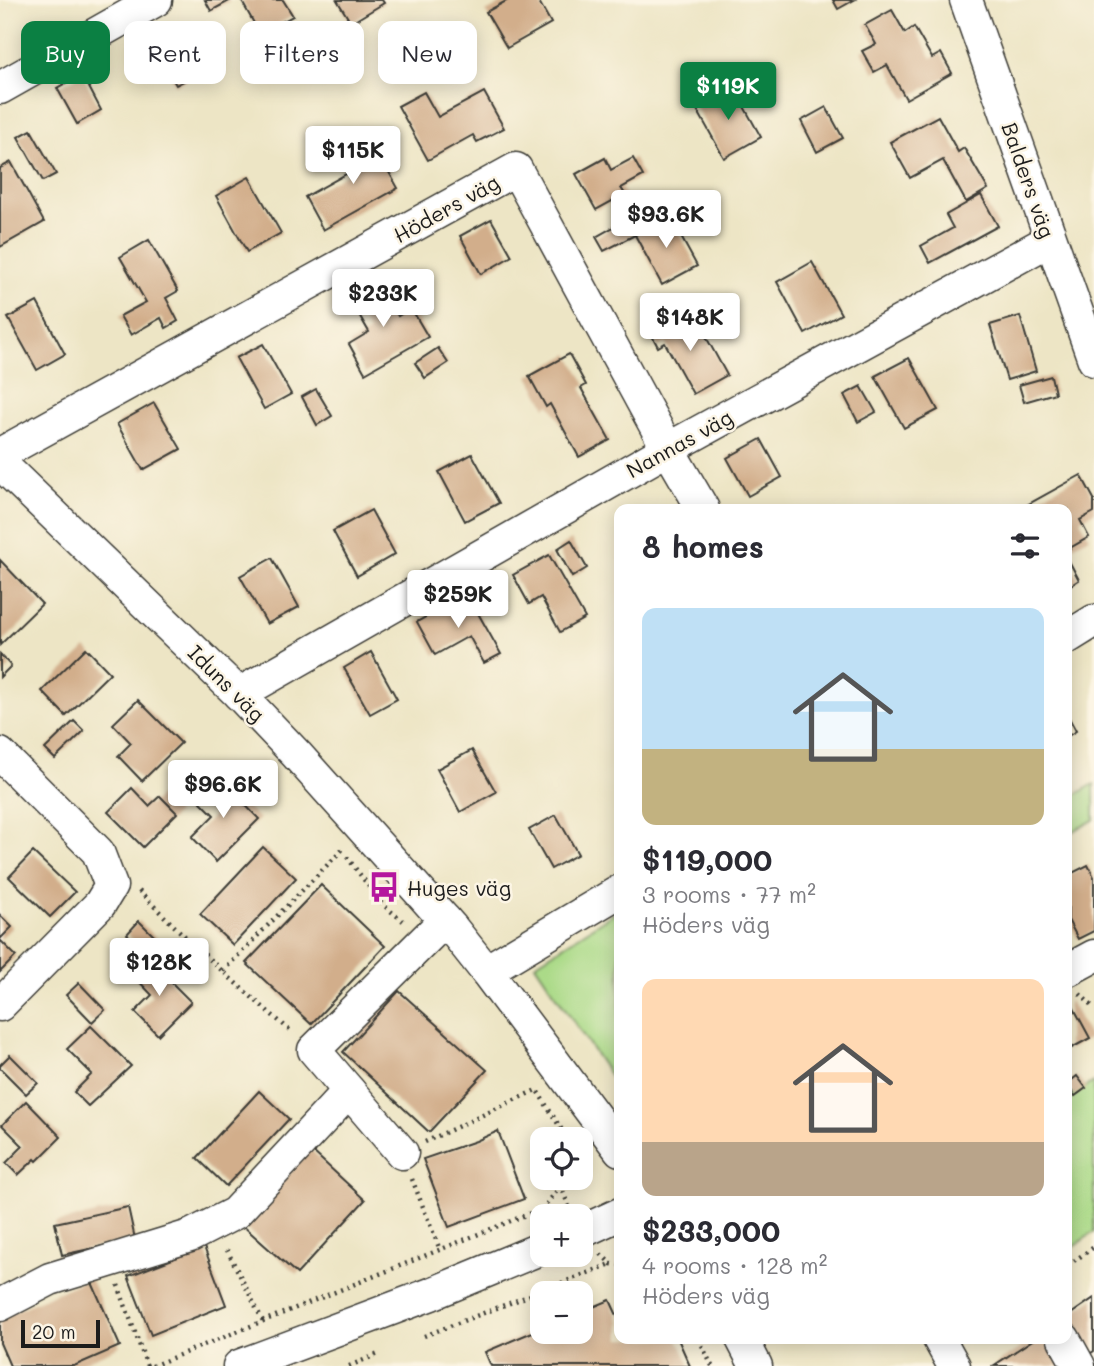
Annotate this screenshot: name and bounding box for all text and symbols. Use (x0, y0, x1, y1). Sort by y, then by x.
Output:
chip: Buy (21, 21, 110, 84)
chip: Rent (124, 21, 226, 84)
chip: Filters (240, 21, 364, 84)
chip: New (378, 21, 477, 84)
pin: $119K (679, 62, 777, 122)
text: $119K (696, 70, 760, 100)
street label: Balders väg (997, 119, 1061, 241)
pin: $115K (304, 127, 402, 186)
text: $115K (321, 134, 385, 164)
street label: Höders väg (388, 168, 504, 248)
pin: $93.6K (609, 190, 723, 250)
text: $93.6K (627, 198, 705, 228)
pin: $233K (334, 270, 432, 329)
text: $233K (348, 277, 418, 307)
pin: $148K (641, 294, 739, 353)
text: $148K (656, 301, 724, 331)
street label: Nannas väg (621, 403, 737, 483)
text: 8 homes (642, 526, 764, 566)
icon: filters (1006, 527, 1044, 565)
pin: $259K (409, 570, 507, 630)
text: $259K (423, 578, 493, 608)
street label: Iduns väg (183, 639, 271, 727)
icon: home (780, 654, 906, 780)
pin: $96.6K (166, 760, 280, 820)
text: $96.6K (184, 768, 262, 798)
text: $119,000 (642, 839, 772, 879)
bus stop icon: Huges väg (367, 870, 401, 904)
place label: Huges väg (407, 874, 511, 901)
text: 3 rooms · 77 m² (642, 879, 816, 909)
text: Höders väg (642, 909, 770, 939)
pin: $128K (110, 939, 208, 998)
text: $128K (126, 946, 192, 976)
icon: home (780, 1025, 906, 1151)
map controls (530, 1127, 593, 1344)
button: locate (530, 1127, 593, 1190)
button: + (530, 1204, 593, 1267)
text: $233,000 (642, 1210, 780, 1250)
text: 4 rooms · 128 m² (642, 1250, 827, 1280)
text: Höders väg (642, 1280, 770, 1310)
button: − (530, 1281, 593, 1344)
scale bar (21, 1317, 100, 1349)
text: 20 m (32, 1319, 76, 1344)

